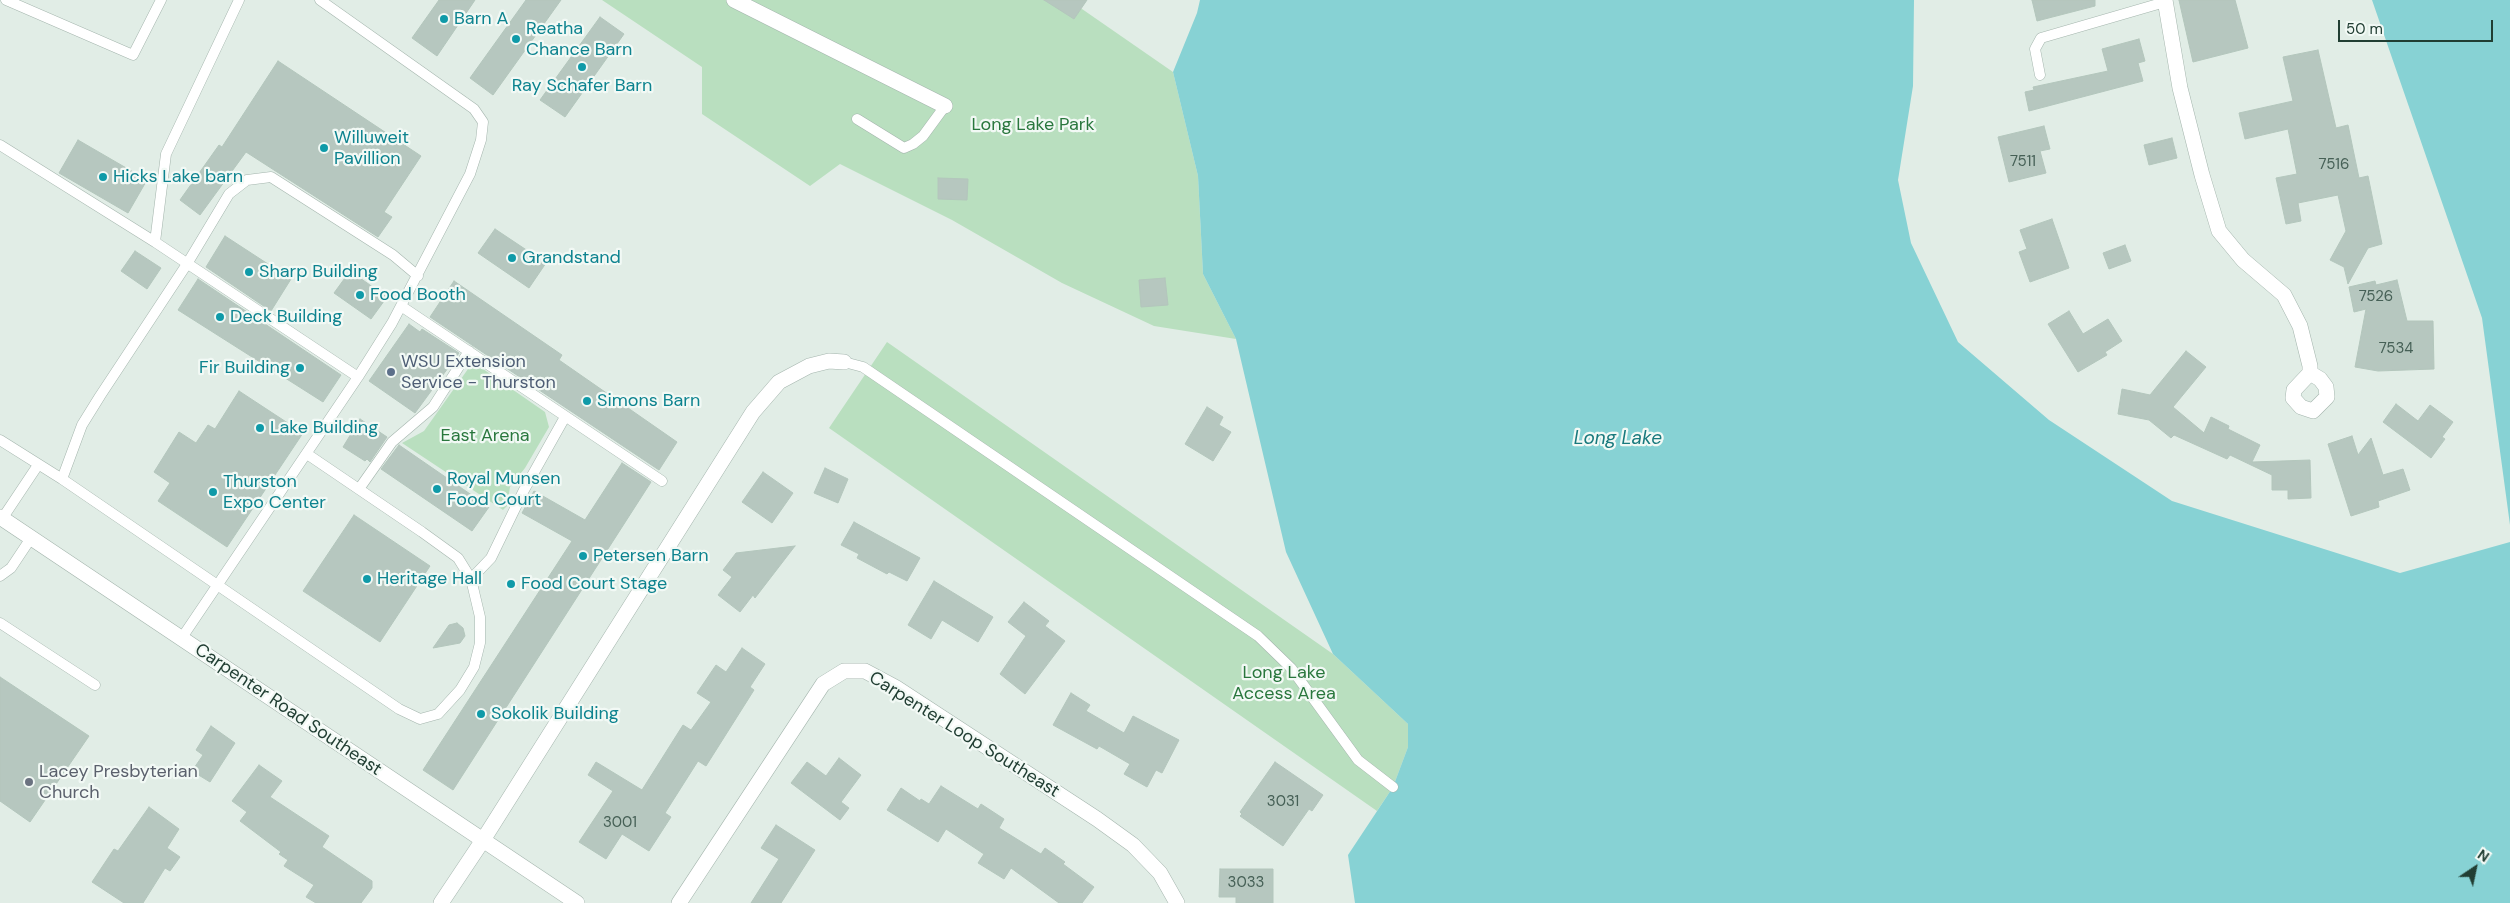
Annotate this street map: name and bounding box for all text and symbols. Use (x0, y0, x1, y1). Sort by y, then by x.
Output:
place label: Barn A (454, 8, 508, 30)
scale bar (2340, 10, 2495, 42)
marker: Barn A (438, 13, 450, 25)
place label: Reatha Chance Barn (526, 18, 632, 60)
text: 50 m (2346, 19, 2383, 39)
marker: Reatha Chance Barn (510, 33, 522, 45)
marker: Ray Schafer Barn (576, 61, 588, 73)
place label: Ray Schafer Barn (512, 75, 652, 97)
park label: Long Lake Park (971, 114, 1095, 136)
place label: Willuweit Pavillion (334, 127, 409, 170)
marker: Willuweit Pavillion (318, 142, 330, 154)
house number: 7511 (2010, 153, 2036, 171)
house number: 7516 (2319, 156, 2349, 174)
place label: Hicks Lake barn (113, 166, 243, 188)
marker: Hicks Lake barn (97, 171, 109, 183)
place label: Grandstand (522, 247, 621, 269)
marker: Grandstand (506, 252, 518, 264)
place label: Sharp Building (259, 261, 378, 283)
marker: Sharp Building (243, 266, 255, 278)
place label: Food Booth (370, 284, 466, 306)
house number: 7526 (2359, 288, 2393, 306)
marker: Food Booth (354, 289, 366, 301)
place label: Deck Building (230, 306, 342, 328)
marker: Deck Building (214, 311, 226, 323)
house number: 7534 (2379, 340, 2413, 358)
place label: WSU Extension Service - Thurston (401, 351, 556, 394)
place label: Fir Building (199, 357, 290, 379)
marker: Fir Building (294, 362, 306, 374)
marker: WSU Extension Service - Thurston (385, 366, 397, 378)
place label: Simons Barn (597, 390, 700, 412)
marker: Simons Barn (581, 395, 593, 407)
place label: Lake Building (270, 417, 378, 439)
marker: Lake Building (254, 422, 266, 434)
park label: East Arena (440, 425, 530, 447)
water label: Long Lake (1574, 428, 1662, 450)
place label: Royal Munsen Food Court (447, 468, 561, 510)
place label: Thurston Expo Center (223, 471, 326, 514)
marker: Royal Munsen Food Court (431, 483, 443, 495)
marker: Thurston Expo Center (207, 486, 219, 498)
place label: Petersen Barn (593, 545, 709, 567)
marker: Petersen Barn (577, 550, 589, 562)
place label: Heritage Hall (377, 568, 482, 590)
marker: Heritage Hall (361, 573, 373, 585)
place label: Food Court Stage (521, 573, 667, 595)
marker: Food Court Stage (505, 578, 517, 590)
street label: Carpenter Road Southeast (190, 639, 386, 781)
park label: Long Lake Access Area (1232, 662, 1336, 704)
street label: Carpenter Loop Southeast (865, 667, 1063, 803)
place label: Sokolik Building (491, 703, 619, 725)
marker: Sokolik Building (475, 708, 487, 720)
place label: Lacey Presbyterian Church (39, 761, 198, 804)
marker: Lacey Presbyterian Church (23, 776, 35, 788)
house number: 3031 (1267, 793, 1299, 811)
house number: 3001 (603, 814, 637, 832)
north arrow (2450, 843, 2500, 893)
text: N (2474, 845, 2493, 866)
house number: 3033 (1228, 874, 1264, 892)

